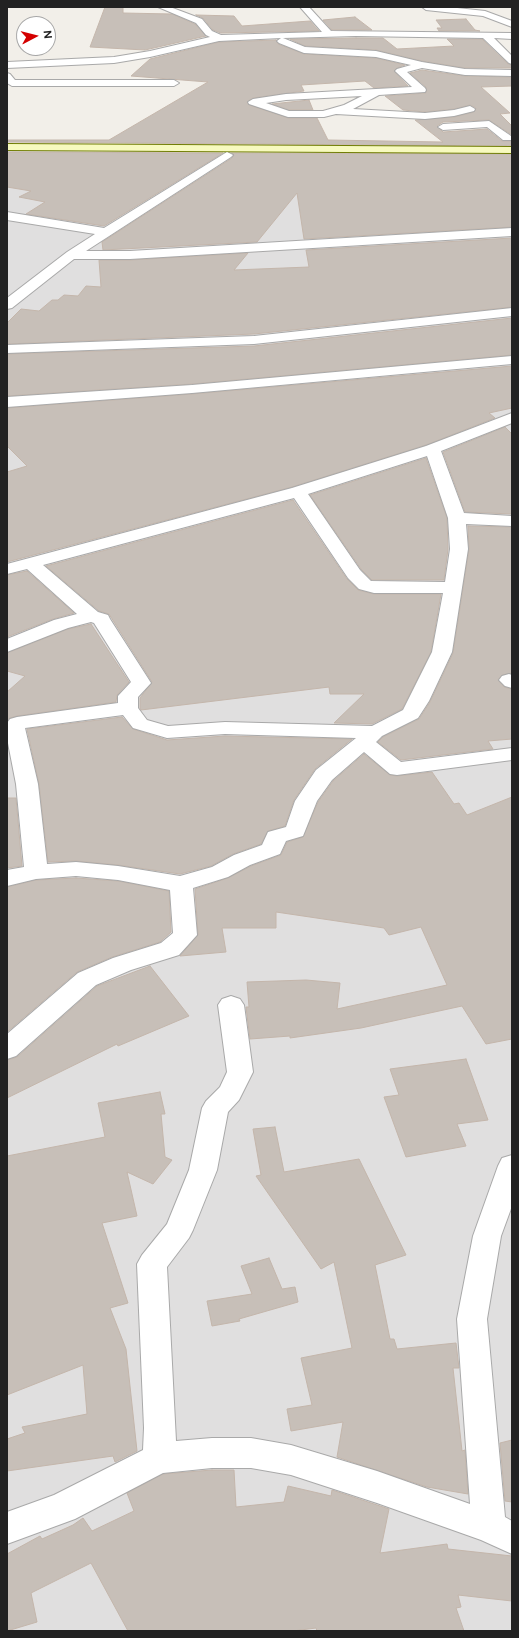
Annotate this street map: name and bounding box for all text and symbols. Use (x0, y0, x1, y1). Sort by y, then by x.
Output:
north arrow (16, 16, 56, 56)
text: N (40, 30, 54, 40)

